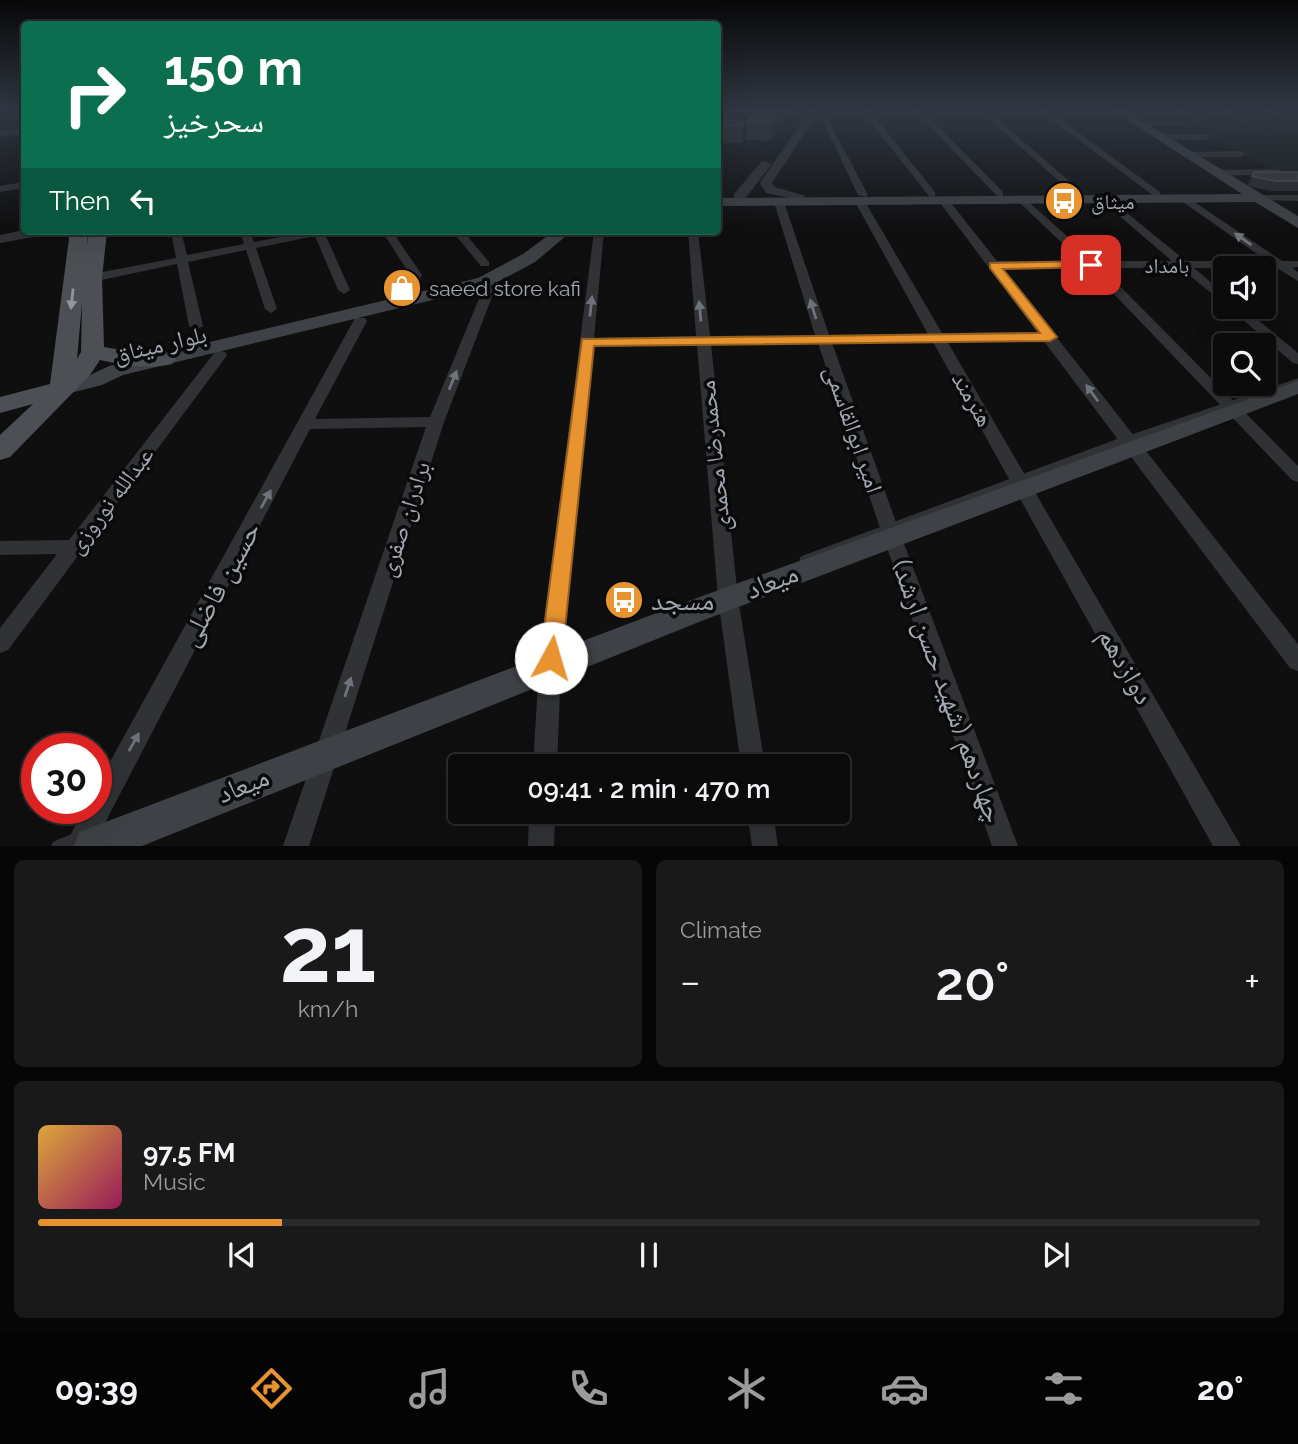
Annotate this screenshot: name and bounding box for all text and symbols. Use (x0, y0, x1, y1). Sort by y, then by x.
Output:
text: 150 m (164, 39, 303, 96)
icon: right (49, 49, 140, 140)
text: سحرخیز (164, 102, 264, 139)
bus stop icon: میثاق (1043, 180, 1085, 222)
icon: left (124, 182, 162, 220)
text: Then (49, 186, 110, 216)
place label: میثاق (1091, 189, 1135, 215)
one-way arrow (1234, 232, 1252, 246)
pin (1061, 235, 1121, 295)
icon: arrive (1072, 246, 1110, 284)
street label: بامداد (1145, 253, 1189, 278)
map controls (1213, 256, 1276, 396)
button: sound (1213, 256, 1276, 319)
shop icon: saeed store kafi (381, 267, 423, 309)
place label: saeed store kafi (429, 276, 581, 301)
one-way arrow (66, 288, 77, 310)
one-way arrow (586, 295, 597, 317)
one-way arrow (807, 298, 818, 319)
one-way arrow (694, 300, 705, 322)
street label: بلوار میثاق (111, 319, 209, 369)
button: search (1213, 333, 1276, 396)
street label: امیر ابوالقاسمی (819, 361, 889, 497)
street label: هنرمند (946, 367, 1000, 431)
one-way arrow (448, 369, 459, 390)
street label: محمدرضا محمدی (692, 379, 736, 533)
one-way arrow (1085, 384, 1099, 402)
street label: عبدالله نوروزی (60, 441, 160, 559)
street label: برادران صفری (372, 458, 436, 580)
one-way arrow (259, 489, 271, 509)
street label: حسین فاضلی (172, 516, 268, 652)
street label: چهاردهم (شهید حسن ارشد) (883, 555, 1011, 828)
street label: میعاد (741, 556, 803, 606)
bus stop icon: مسجد (603, 579, 645, 621)
place label: مسجد (651, 584, 714, 617)
position arrow (514, 621, 588, 695)
street label: دوازدهم (1089, 622, 1161, 711)
one-way arrow (343, 677, 354, 698)
one-way arrow (127, 732, 139, 752)
speed limit sign: 30 (21, 733, 112, 824)
street label: میعاد (212, 760, 274, 810)
text: 09:41 · 2 min · 470 m (528, 774, 770, 804)
text: 21 (280, 896, 376, 1003)
text: Climate (680, 916, 762, 943)
text: 20° (935, 951, 1009, 1012)
text: − (680, 959, 700, 1004)
text: + (1244, 959, 1260, 1004)
text: km/h (298, 995, 358, 1022)
text: 97.5 FM (143, 1138, 235, 1168)
text: Music (143, 1168, 206, 1195)
icon: previous (223, 1236, 261, 1274)
icon: pause (630, 1236, 668, 1274)
icon: next (1037, 1236, 1075, 1274)
icon: directions (247, 1364, 296, 1413)
icon: music (405, 1364, 454, 1413)
icon: phone (564, 1364, 613, 1413)
icon: climate (722, 1364, 771, 1413)
icon: car (880, 1364, 929, 1413)
icon: filters (1039, 1364, 1088, 1413)
text: 09:39 (55, 1370, 138, 1407)
text: 20° (1197, 1370, 1243, 1407)

